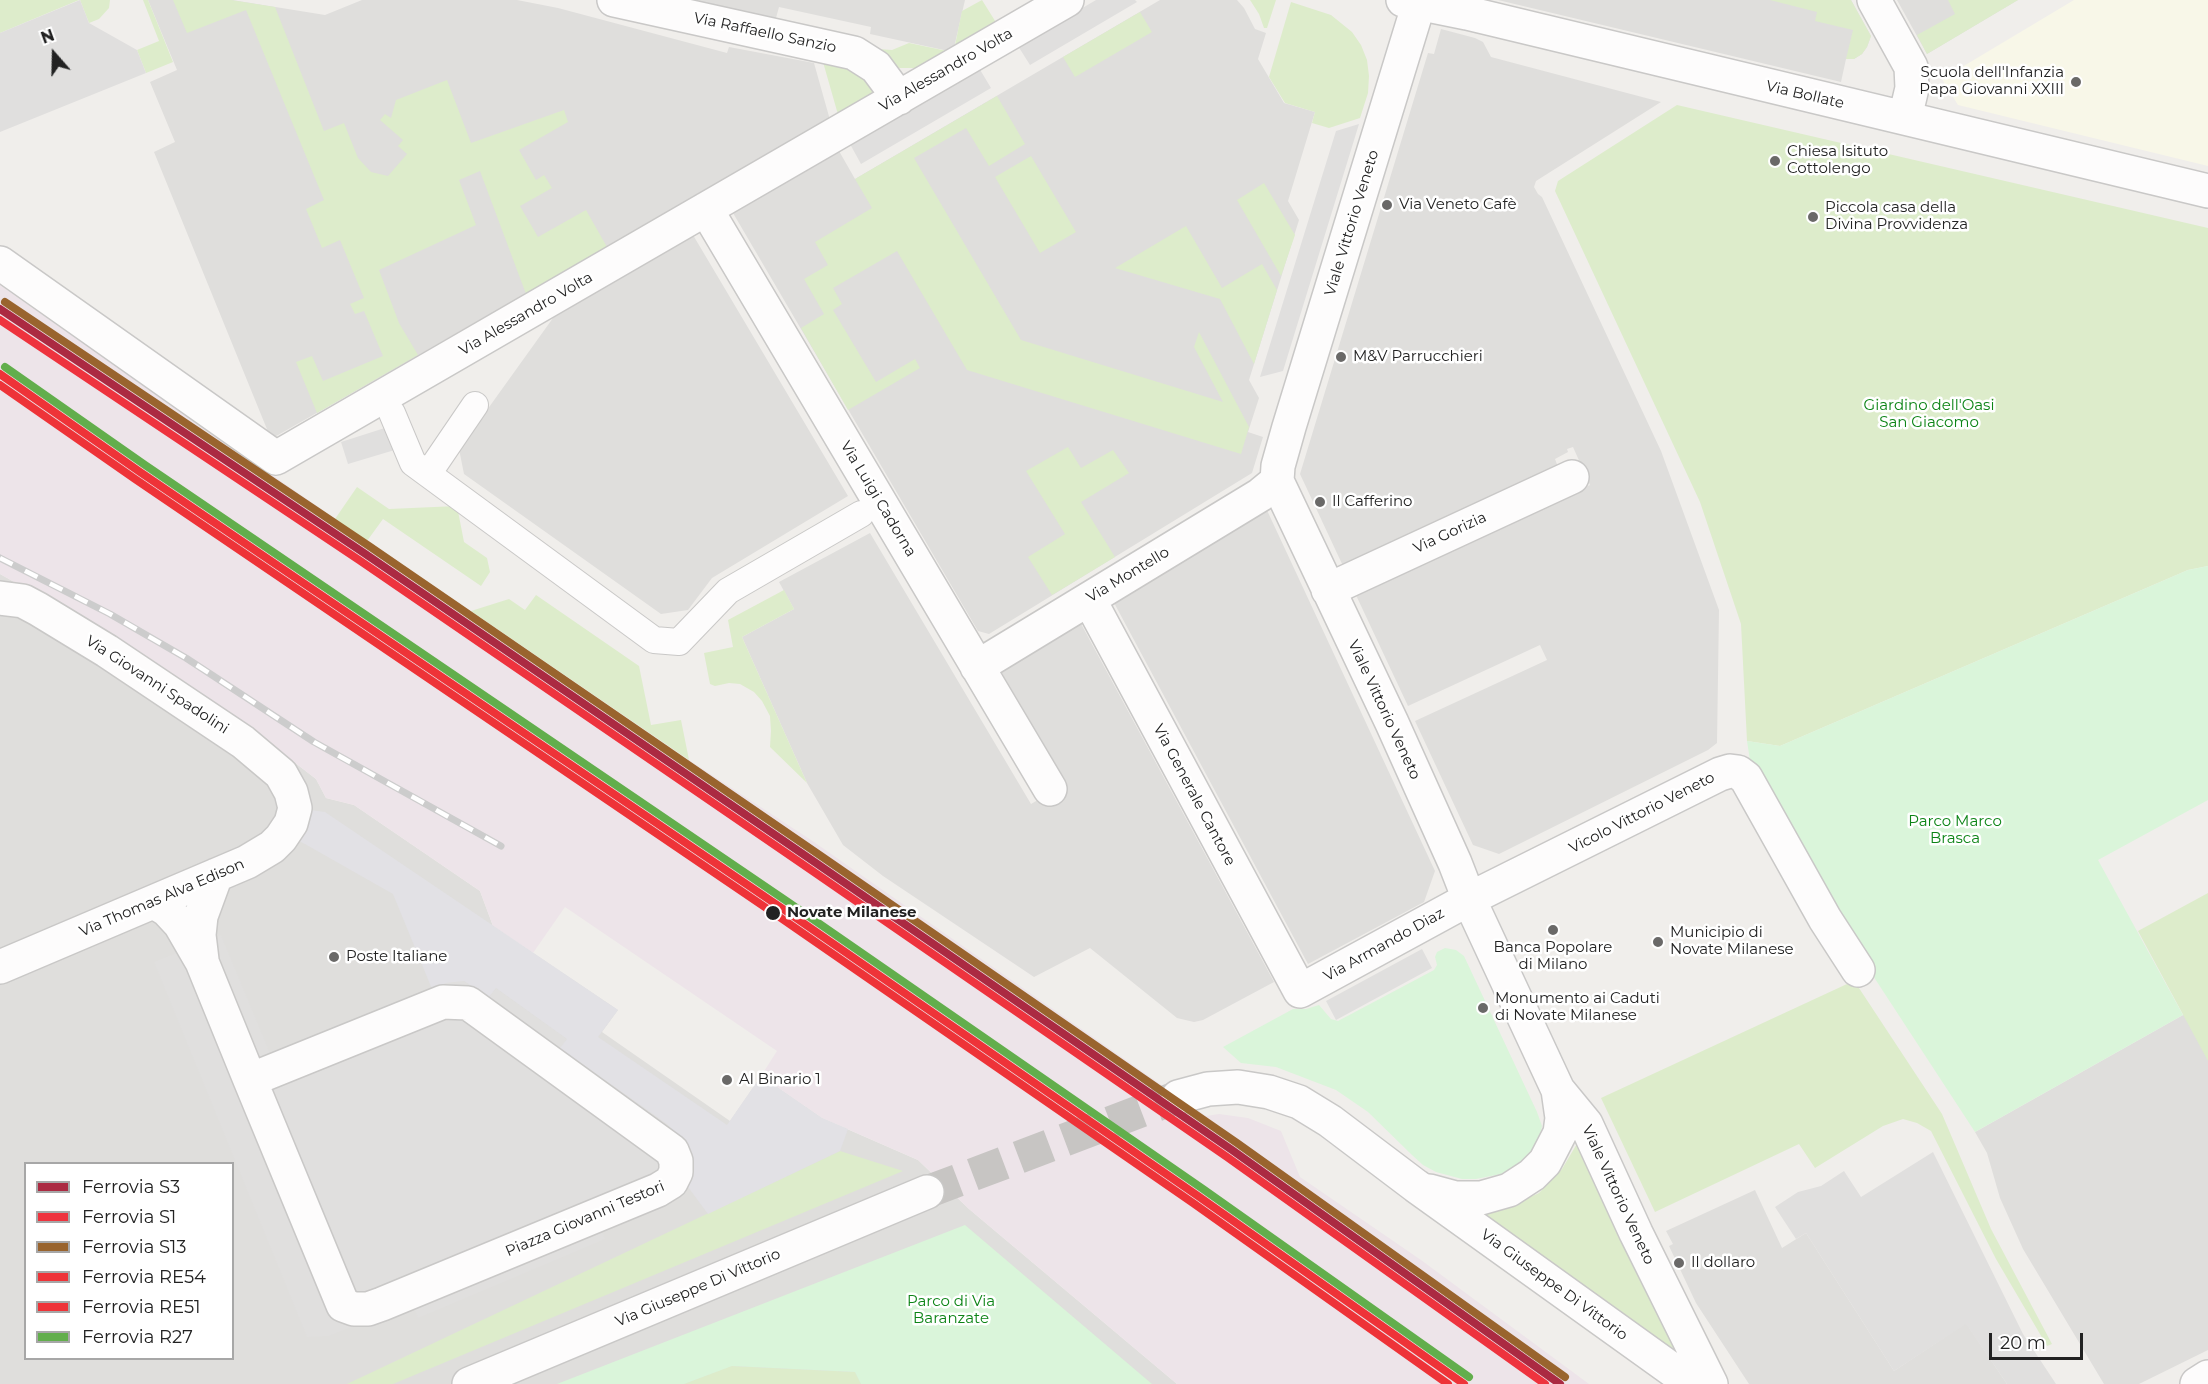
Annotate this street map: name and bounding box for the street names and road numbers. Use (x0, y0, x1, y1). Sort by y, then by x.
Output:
street label: Via Raffaello Sanzio (692, 9, 838, 57)
street label: Via Alessandro Volta (876, 24, 1016, 116)
street label: Via Bollate (1764, 77, 1846, 113)
street label: Viale Vittorio Veneto (1321, 148, 1383, 298)
street label: Via Alessandro Volta (456, 268, 596, 360)
street label: Via Luigi Cadorna (836, 438, 920, 560)
street label: Via Gorizia (1411, 508, 1489, 558)
street label: Via Montello (1083, 543, 1173, 607)
street label: Via Giovanni Spadolini (82, 632, 232, 738)
street label: Viale Vittorio Veneto (1344, 637, 1424, 783)
street label: Via Generale Cantore (1149, 721, 1239, 869)
street label: Vicolo Vittorio Veneto (1566, 768, 1718, 858)
street label: Via Thomas Alva Edison (77, 855, 247, 941)
street label: Via Armando Diaz (1321, 904, 1447, 986)
street label: Viale Vittorio Veneto (1578, 1122, 1658, 1268)
street label: Piazza Giovanni Testori (503, 1177, 667, 1261)
street label: Via Giuseppe Di Vittorio (1477, 1226, 1631, 1344)
street label: Via Giuseppe Di Vittorio (613, 1245, 783, 1331)

